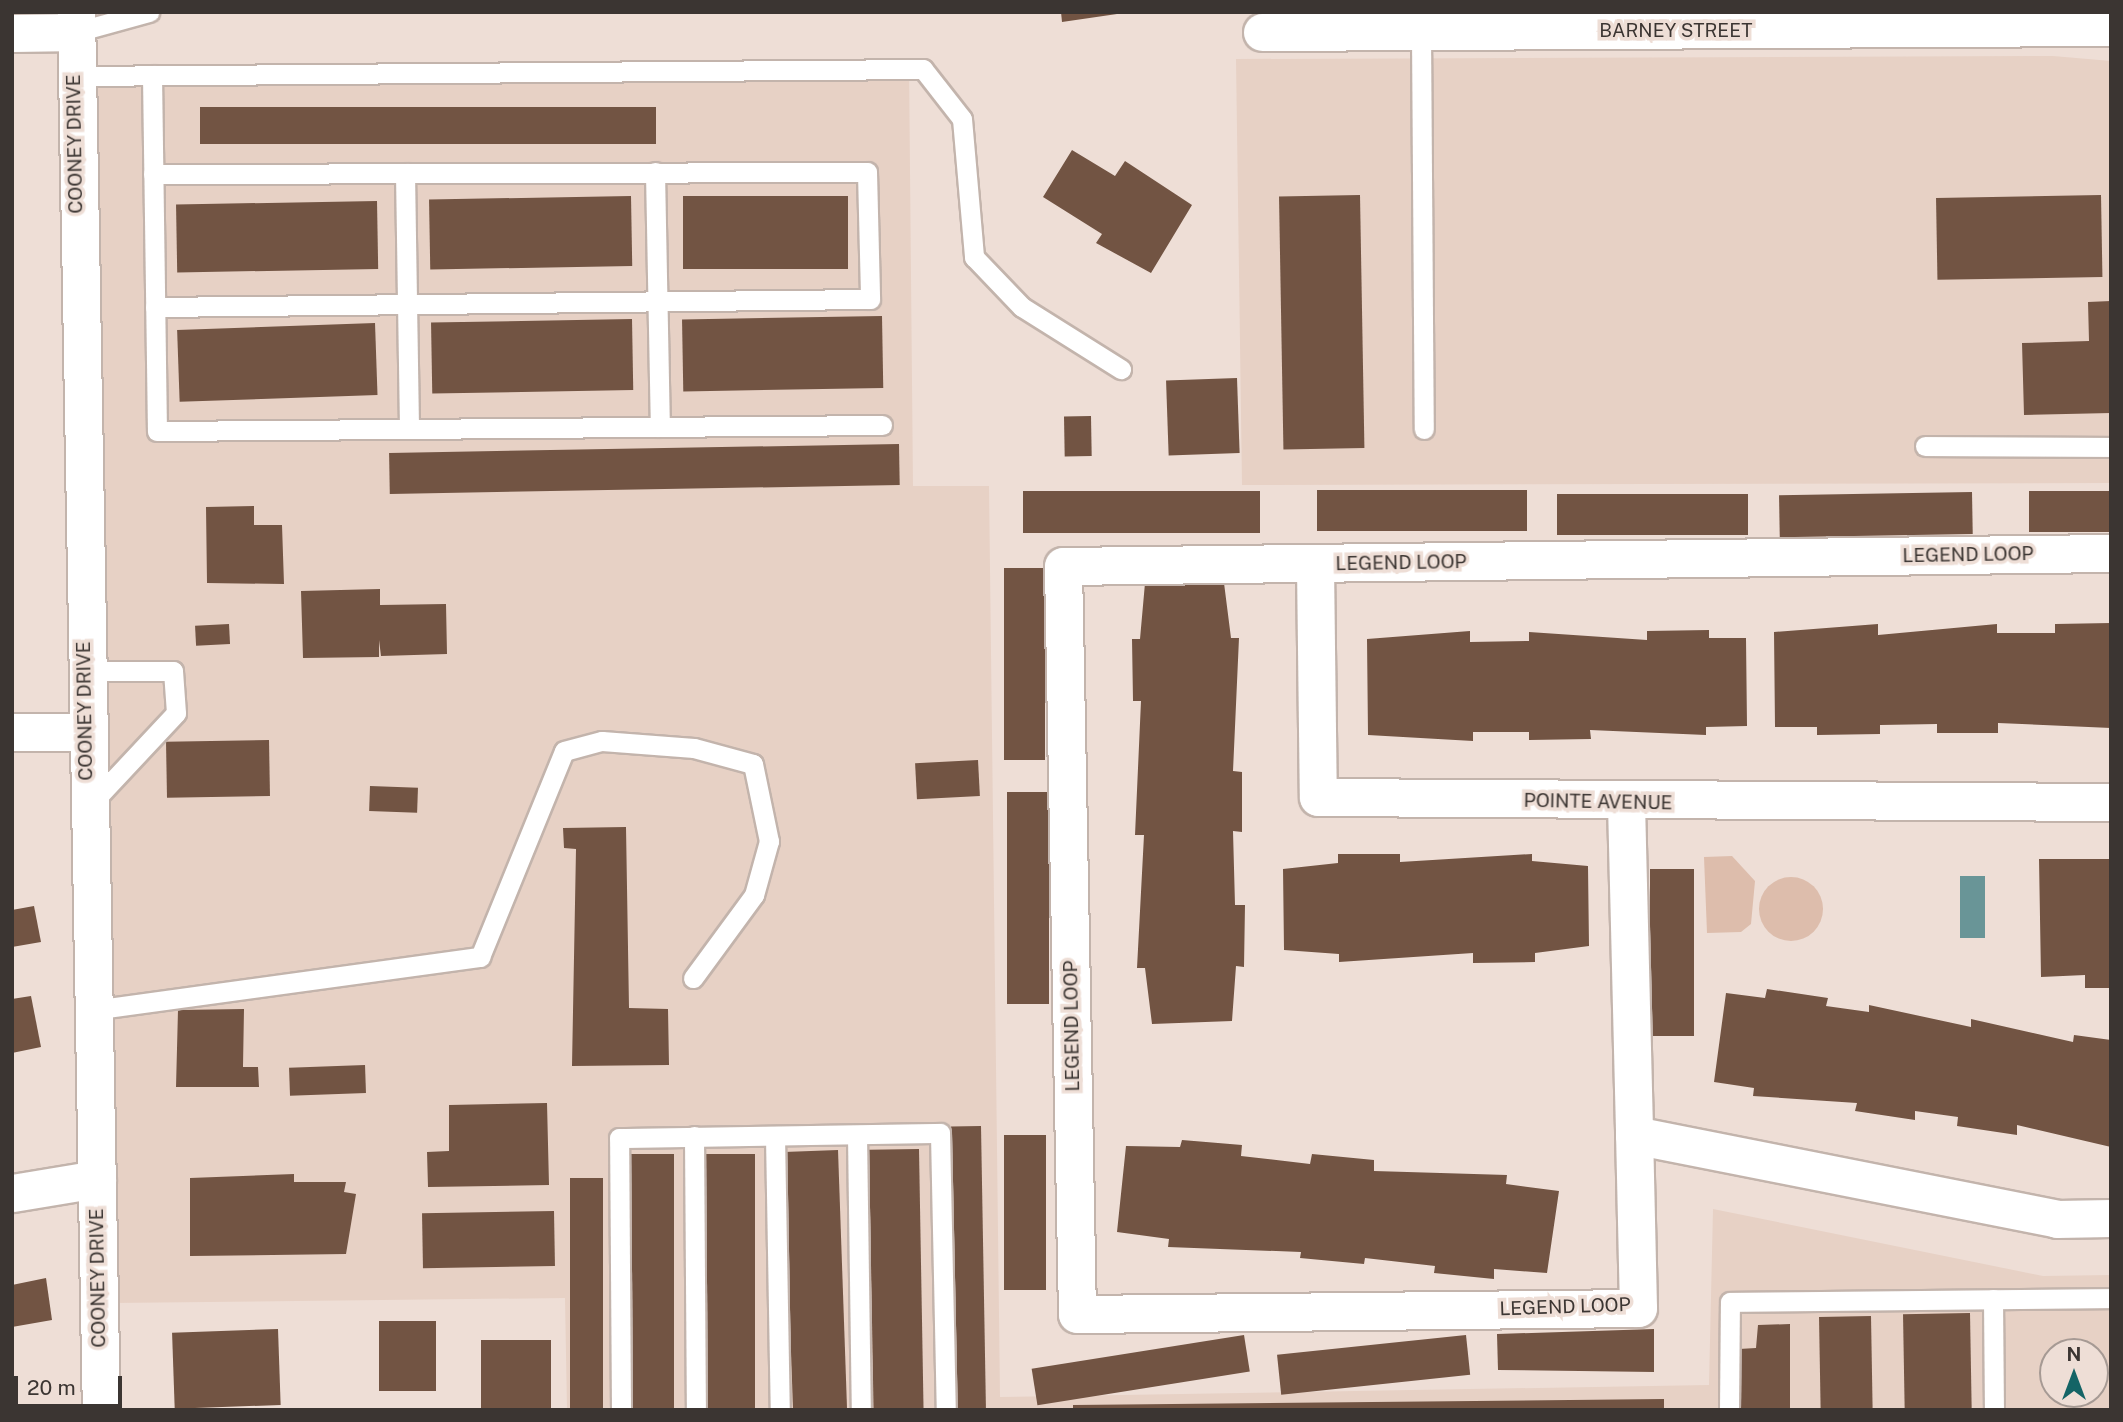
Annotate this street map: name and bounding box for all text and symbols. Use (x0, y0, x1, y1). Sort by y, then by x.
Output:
street label: BARNEY STREET (1599, 20, 1753, 42)
street label: COONEY DRIVE (62, 74, 88, 214)
street label: LEGEND LOOP (1902, 542, 2034, 568)
street label: LEGEND LOOP (1335, 550, 1467, 576)
street label: COONEY DRIVE (72, 641, 98, 781)
street label: POINTE AVENUE (1523, 789, 1673, 815)
street label: LEGEND LOOP (1059, 960, 1085, 1092)
street label: COONEY DRIVE (85, 1208, 111, 1348)
street label: LEGEND LOOP (1499, 1293, 1631, 1321)
north arrow (2039, 1338, 2109, 1408)
text: N (2067, 1343, 2081, 1365)
scale bar (18, 1362, 126, 1406)
text: 20 m (27, 1375, 76, 1400)

